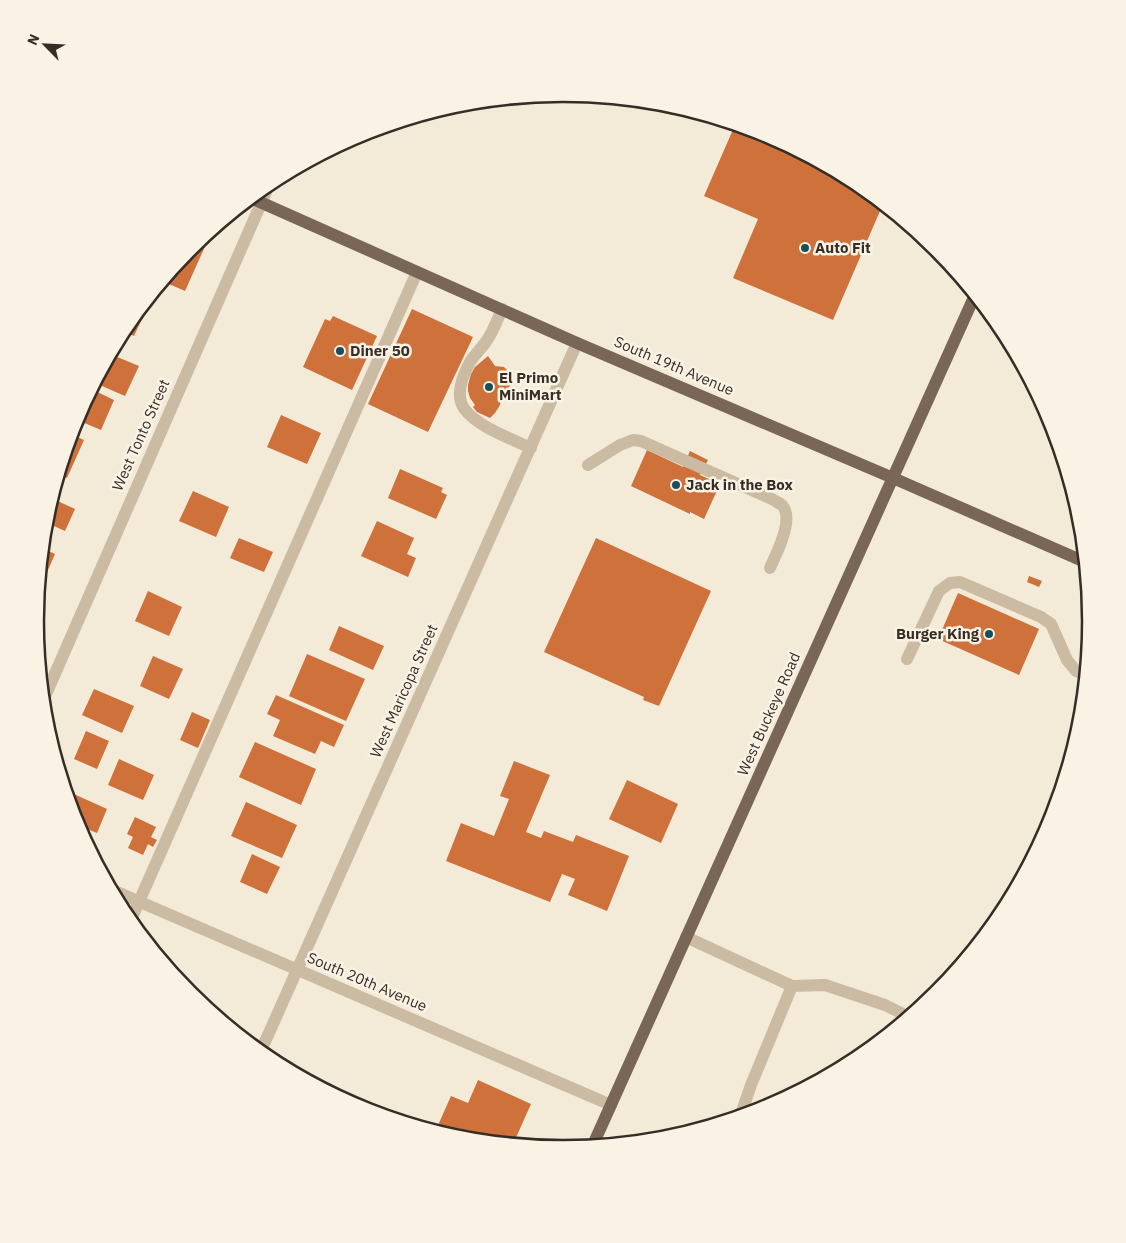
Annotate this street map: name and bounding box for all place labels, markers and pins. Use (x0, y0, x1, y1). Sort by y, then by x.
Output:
place label: Auto Fit (815, 238, 871, 257)
marker: Auto Fit (799, 242, 811, 254)
place label: Diner 50 (350, 341, 410, 360)
marker: Diner 50 (334, 345, 346, 357)
place label: El Primo MiniMart (499, 368, 562, 404)
marker: El Primo MiniMart (483, 381, 495, 393)
place label: Jack in the Box (686, 475, 794, 494)
marker: Jack in the Box (670, 479, 682, 491)
place label: Burger King (896, 624, 980, 643)
marker: Burger King (983, 628, 995, 640)

